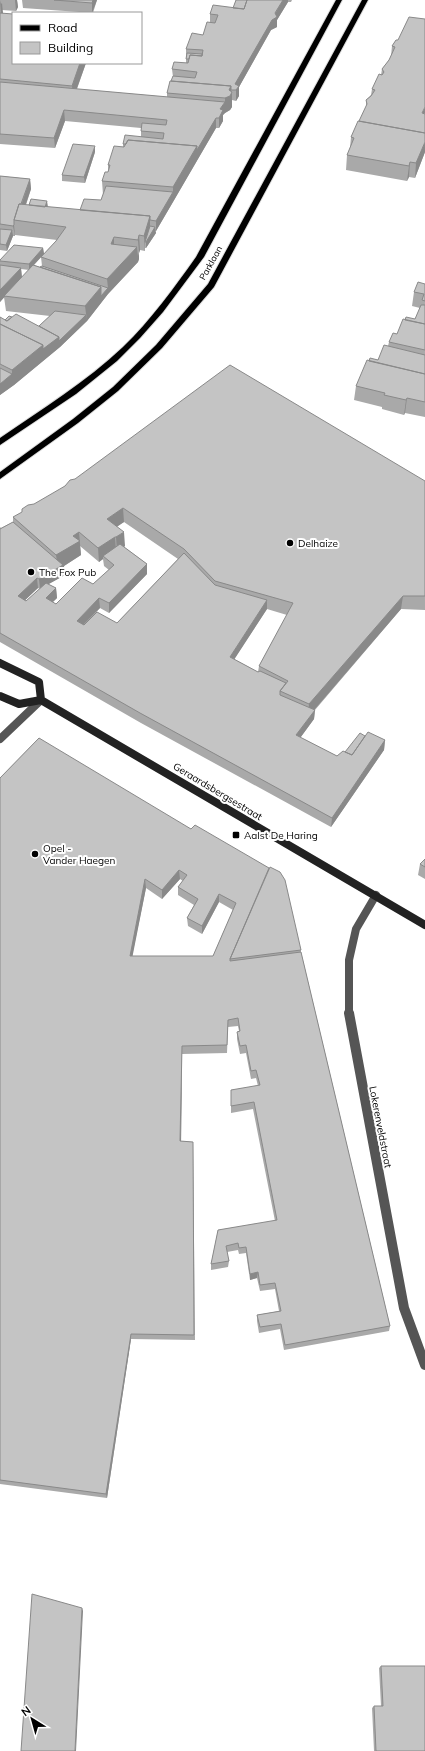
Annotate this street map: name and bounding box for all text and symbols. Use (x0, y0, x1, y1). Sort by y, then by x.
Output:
legend (12, 12, 142, 64)
text: Road (48, 20, 77, 35)
text: Building (48, 40, 93, 55)
street label: Parklaan (197, 244, 224, 282)
place label: Delhaize (298, 537, 338, 550)
marker: Delhaize (285, 538, 295, 548)
place label: The Fox Pub (39, 566, 96, 579)
marker: The Fox Pub (26, 567, 36, 577)
street label: Geraardsbergsestraat (171, 760, 265, 823)
place label: Aalst De Haring (244, 829, 318, 842)
marker: Aalst De Haring (231, 830, 241, 840)
place label: Opel - Vander Haegen (43, 842, 116, 867)
marker: Opel - Vander Haegen (30, 849, 40, 859)
street label: Lokerenveldstraat (366, 1085, 395, 1170)
north arrow (12, 1699, 52, 1739)
text: N (18, 1703, 34, 1719)

